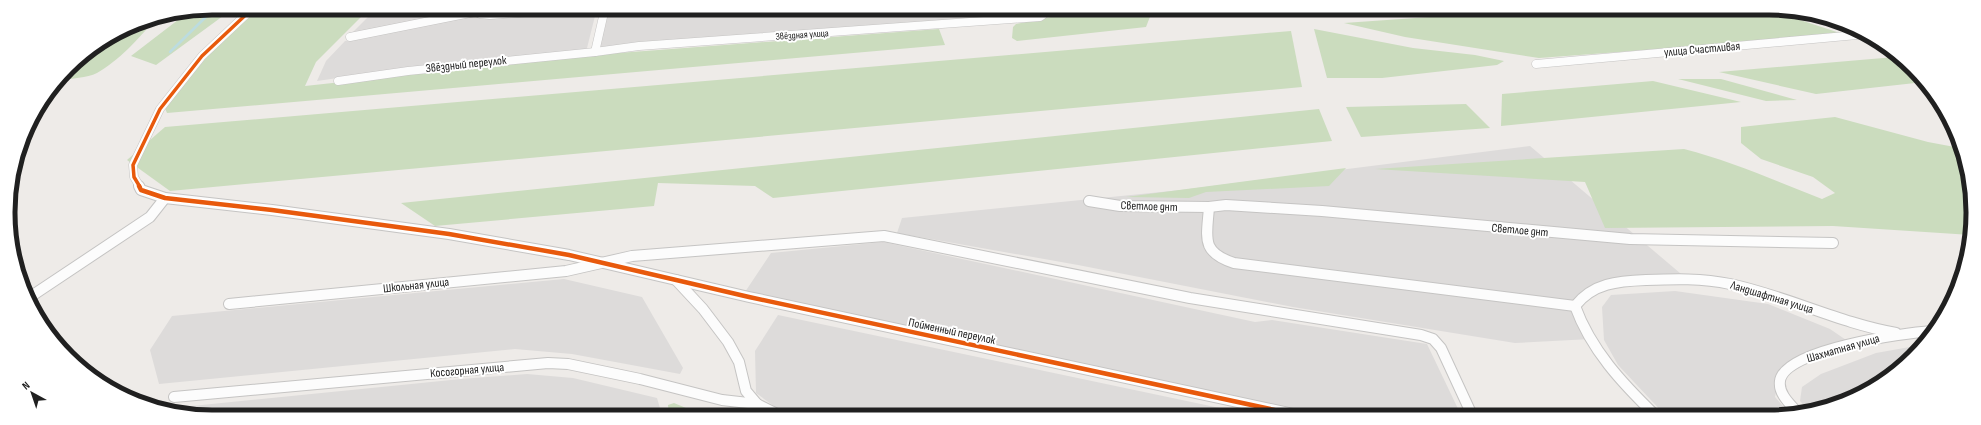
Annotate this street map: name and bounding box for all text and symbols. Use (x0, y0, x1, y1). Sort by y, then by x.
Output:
street label: Звёздная улица (775, 27, 829, 43)
street label: улица Счастливая (1663, 39, 1741, 60)
street label: Звёздный переулок (425, 53, 508, 76)
street label: Светлое днт (1120, 198, 1178, 215)
street label: Светлое днт (1491, 221, 1549, 240)
street label: Школьная улица (382, 275, 450, 296)
street label: Ландшафтная улица (1728, 277, 1815, 317)
street label: Пойменный переулок (907, 315, 997, 348)
street label: Шахматная улица (1805, 331, 1882, 366)
street label: Косогорная улица (430, 360, 505, 381)
north arrow (12, 373, 52, 413)
text: N (19, 379, 32, 393)

